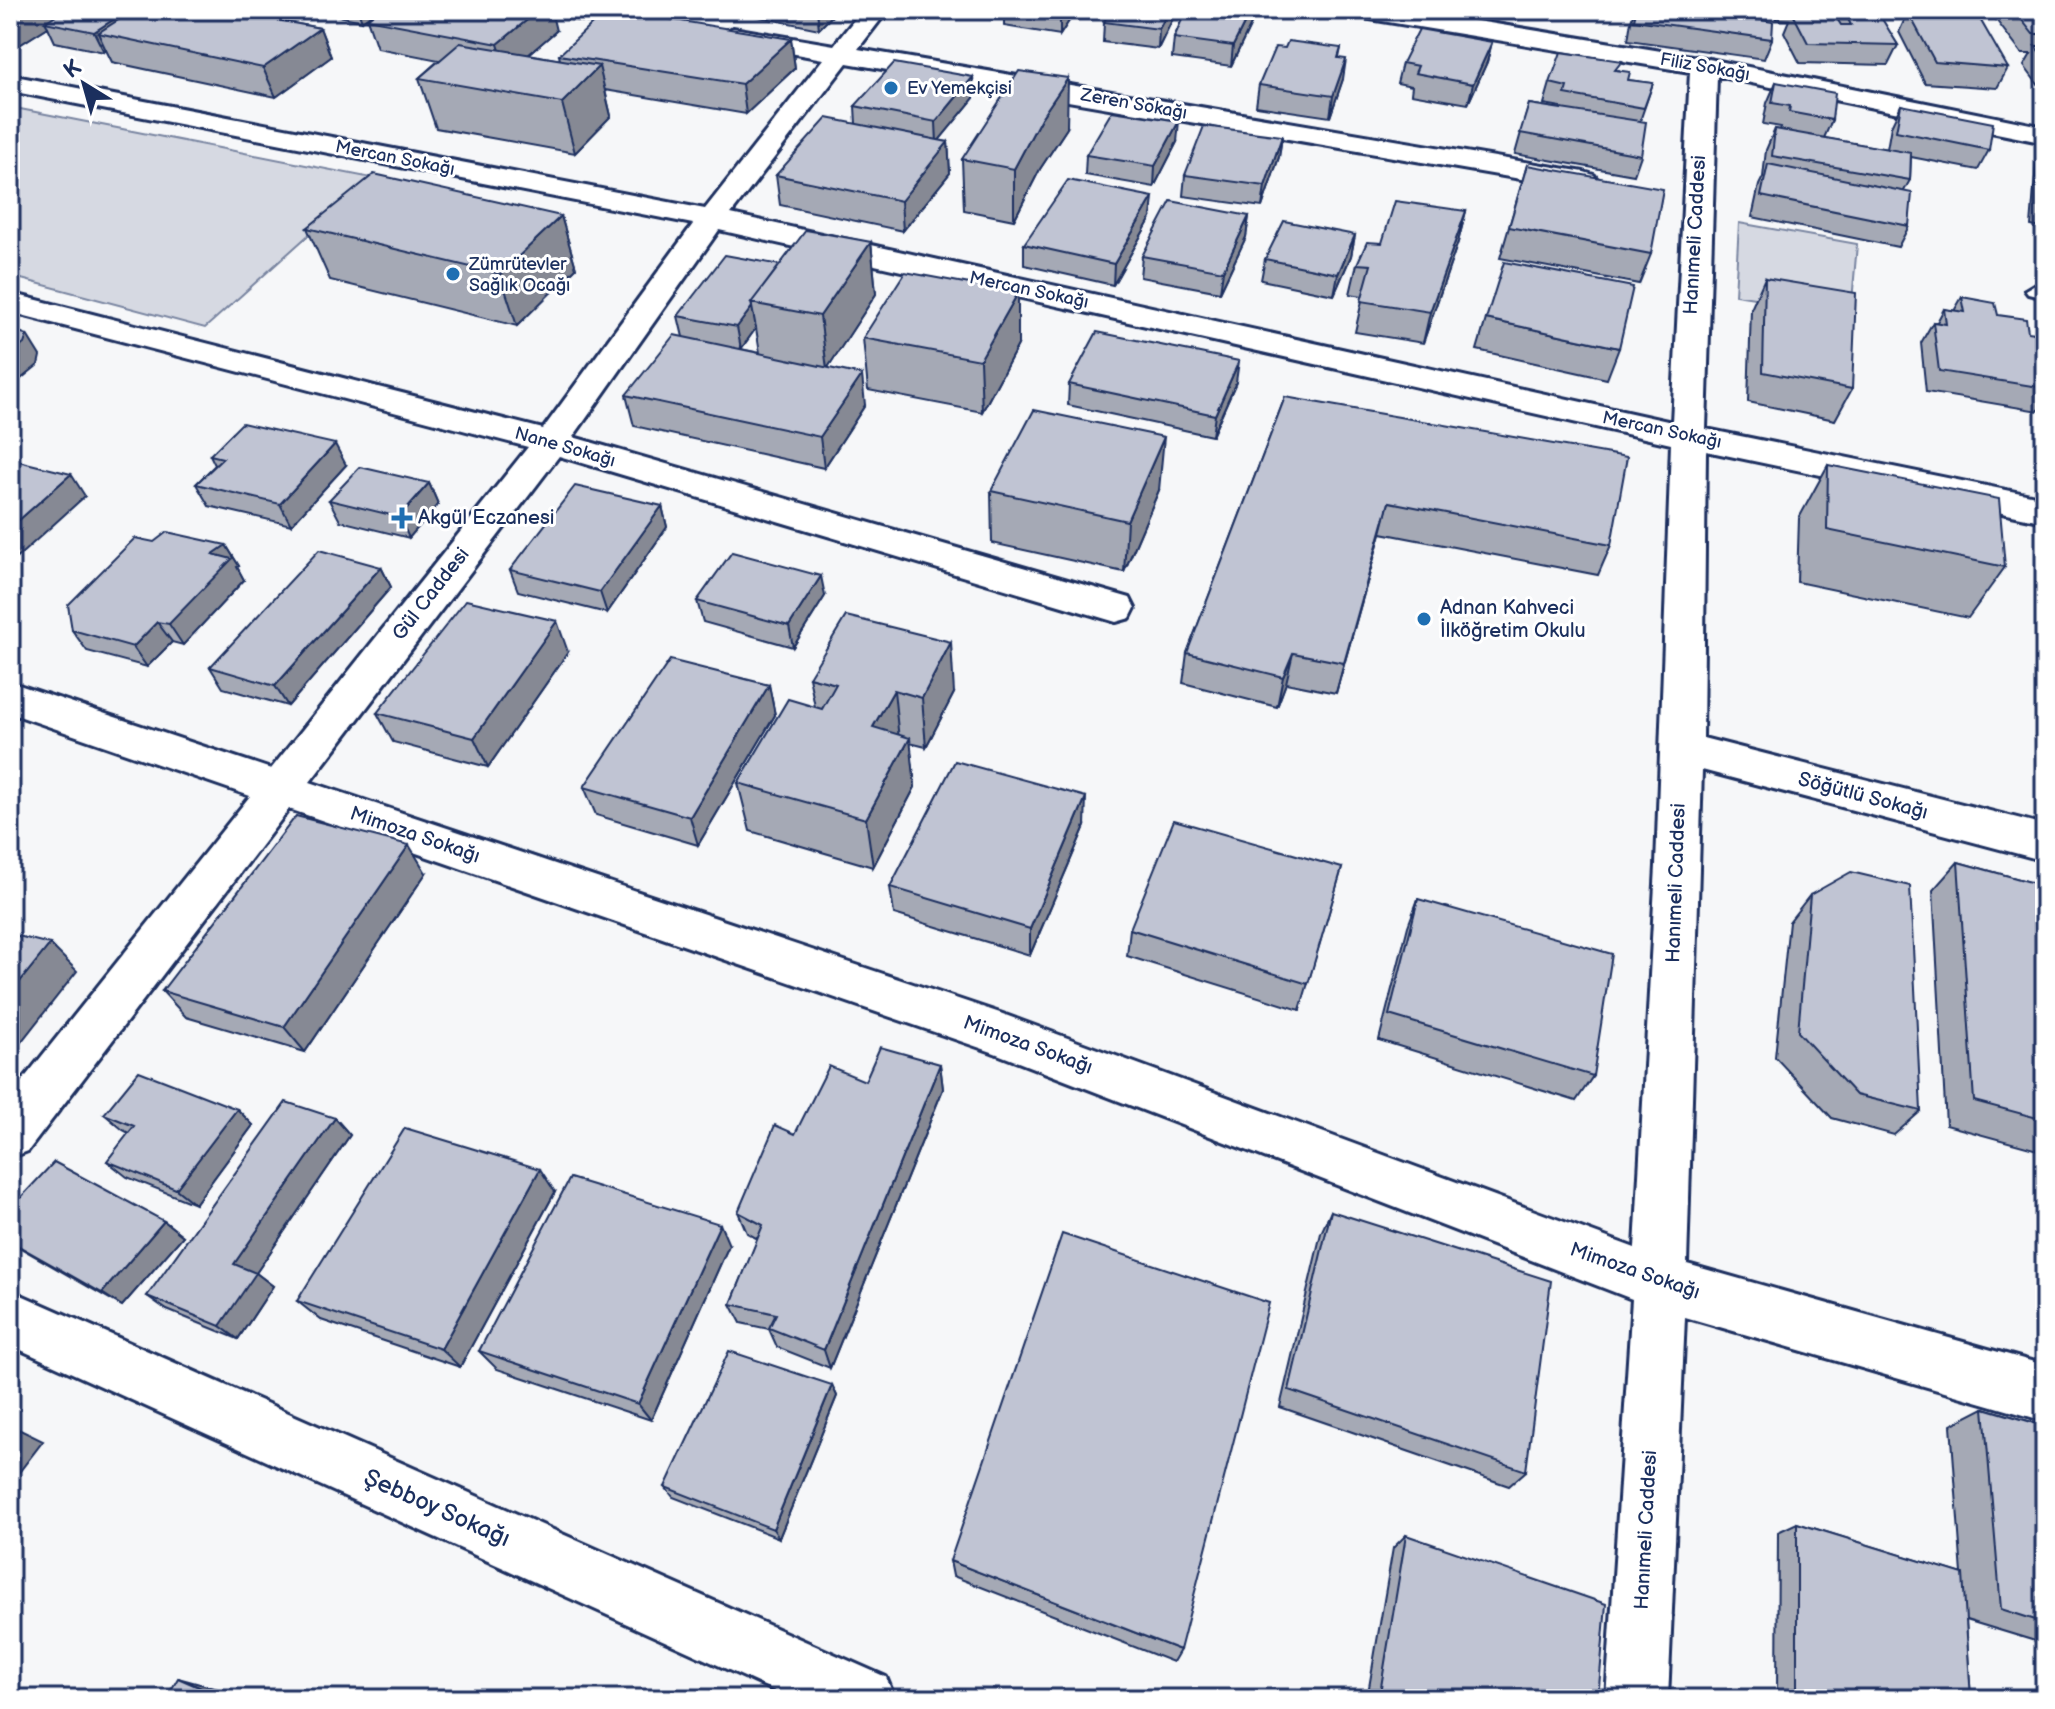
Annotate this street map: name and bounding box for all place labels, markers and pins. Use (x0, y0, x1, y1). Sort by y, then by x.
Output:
place label: Ev Yemekçisi (907, 78, 1012, 99)
marker: Ev Yemekçisi (882, 79, 900, 97)
place label: Zümrütevler Sağlık Ocağı (468, 254, 570, 296)
marker: Zümrütevler Sağlık Ocağı (444, 265, 462, 283)
place label: Akgül Eczanesi (418, 506, 555, 530)
marker: Akgül Eczanesi (393, 509, 411, 527)
place label: Adnan Kahveci İlköğretim Okulu (1440, 596, 1586, 643)
marker: Adnan Kahveci İlköğretim Okulu (1415, 610, 1433, 628)

